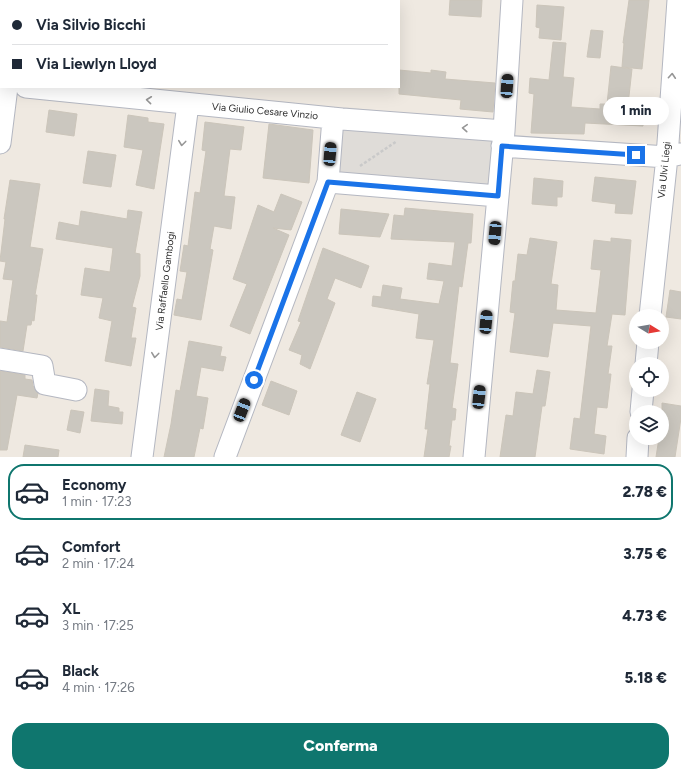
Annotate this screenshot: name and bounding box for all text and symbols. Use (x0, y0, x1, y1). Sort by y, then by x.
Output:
text: Via Silvio Bicchi (36, 16, 146, 34)
text: Via Liewlyn Lloyd (36, 55, 157, 73)
one-way arrow (667, 73, 676, 79)
car (500, 74, 514, 98)
one-way arrow (146, 96, 153, 105)
callout: 1 min (603, 97, 669, 125)
street label: Via Giulio Cesare Vinzio (211, 100, 319, 122)
text: 1 min (620, 103, 652, 118)
one-way arrow (462, 123, 468, 132)
one-way arrow (178, 140, 187, 146)
street label: Via Ulvi Liegi (655, 141, 673, 199)
car (323, 142, 337, 166)
route end (627, 146, 645, 164)
car (488, 221, 502, 245)
street label: Via Raffaello Gambogi (152, 231, 178, 331)
north arrow (629, 309, 669, 349)
map controls (629, 309, 669, 445)
car (479, 310, 493, 334)
one-way arrow (151, 352, 160, 358)
button: locate (629, 357, 669, 397)
route start (245, 371, 263, 389)
car (472, 384, 486, 410)
car (232, 397, 252, 423)
button: layers (629, 405, 669, 445)
icon: car (14, 474, 50, 510)
text: Economy (62, 476, 127, 494)
text: 2.78 € (622, 483, 667, 501)
text: 1 min · 17:23 (62, 494, 132, 509)
icon: car (14, 536, 50, 572)
text: Comfort (62, 538, 121, 556)
text: 3.75 € (623, 545, 667, 563)
text: 2 min · 17:24 (62, 556, 135, 571)
icon: car (14, 598, 50, 634)
text: XL (62, 600, 80, 618)
text: 4.73 € (622, 607, 667, 625)
text: 3 min · 17:25 (62, 618, 134, 633)
icon: car (14, 660, 50, 696)
text: Black (62, 662, 99, 680)
text: 5.18 € (625, 669, 667, 687)
text: 4 min · 17:26 (62, 680, 135, 695)
button: Conferma (12, 723, 669, 769)

